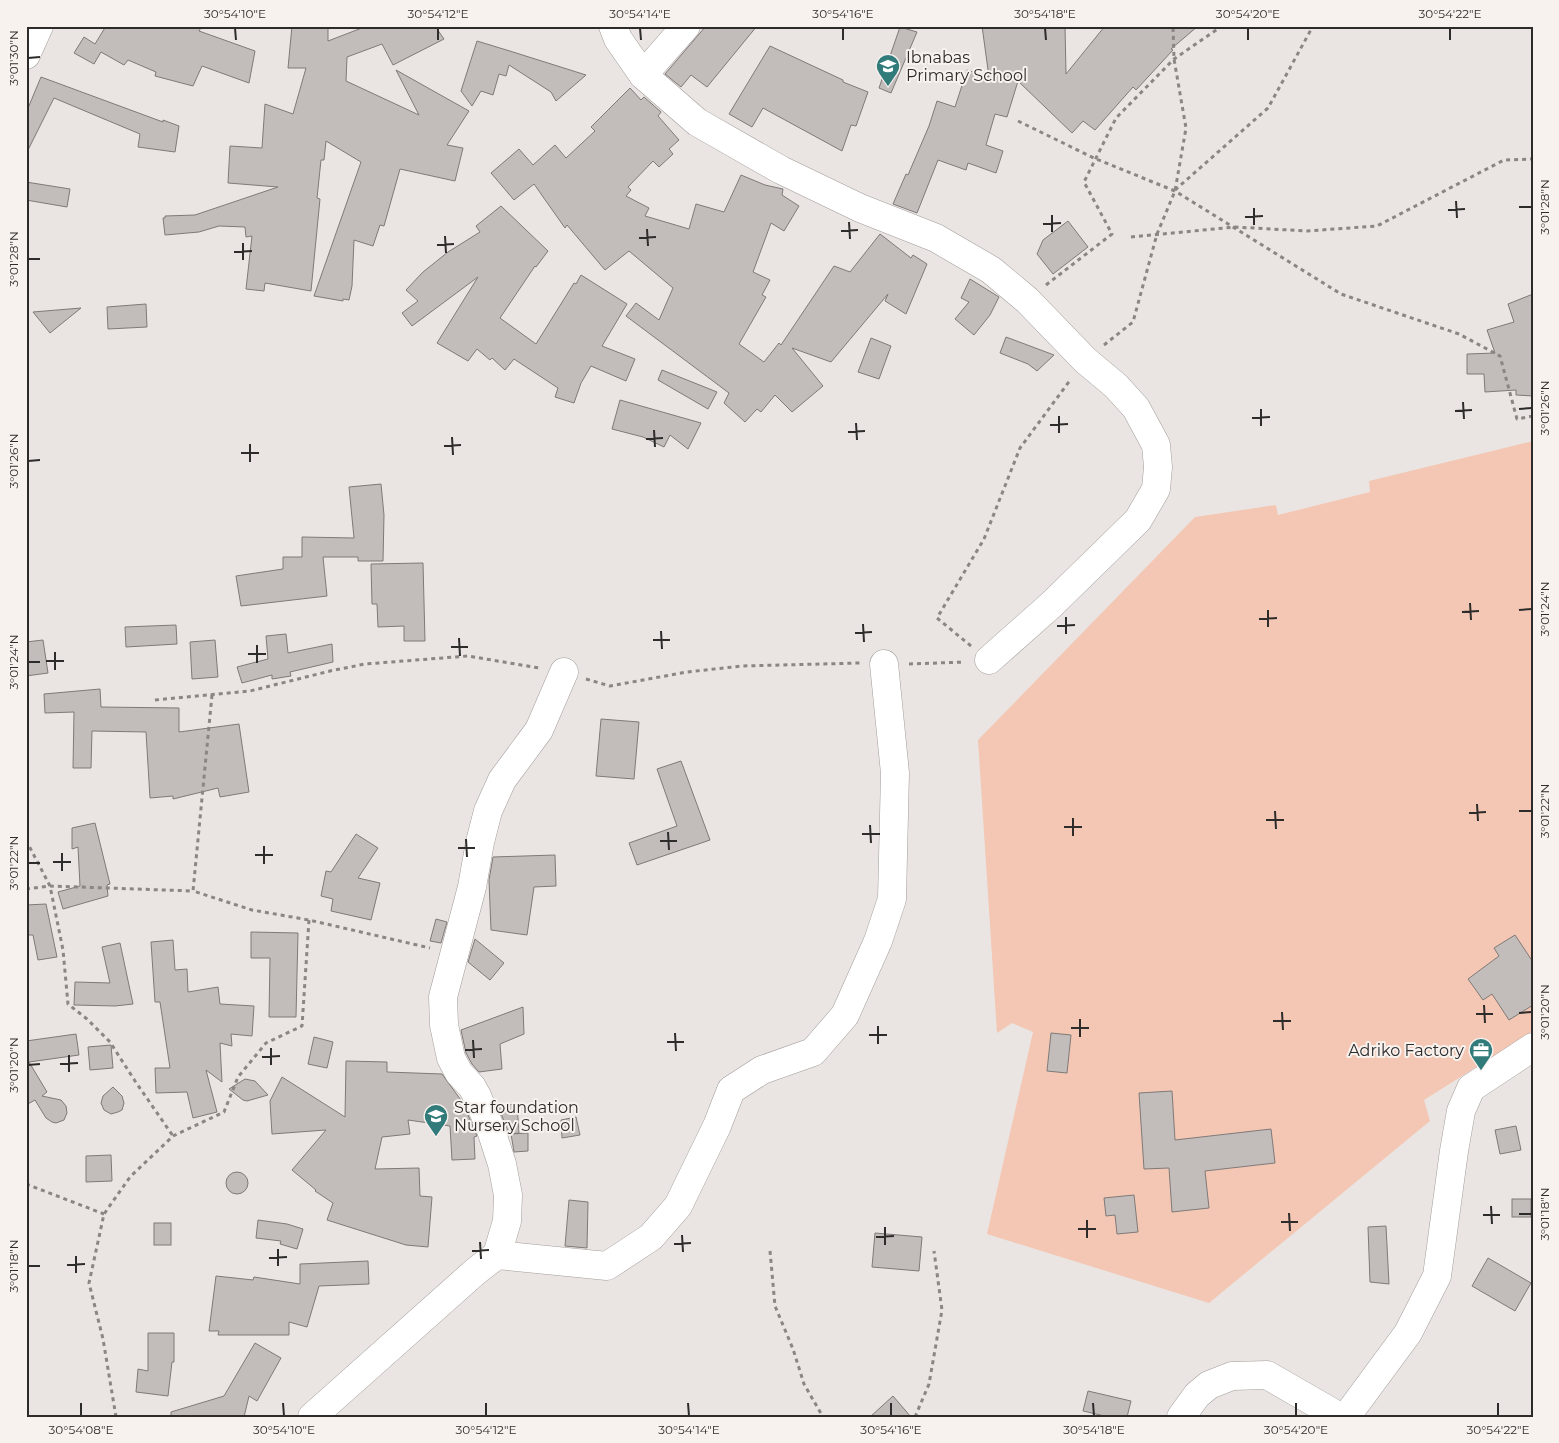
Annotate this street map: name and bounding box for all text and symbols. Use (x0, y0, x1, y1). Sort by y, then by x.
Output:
text: 30°54'10"E (204, 6, 266, 21)
text: 30°54'12"E (408, 6, 468, 21)
text: 30°54'14"E (609, 6, 671, 21)
text: 30°54'16"E (812, 6, 874, 21)
text: 30°54'18"E (1014, 6, 1076, 21)
text: 30°54'20"E (1216, 6, 1280, 21)
text: 30°54'22"E (1418, 6, 1482, 21)
text: 3°01'30"N (6, 30, 21, 86)
place label: Ibnabas Primary School (906, 48, 1027, 85)
school or university icon: Ibnabas Primary School (875, 53, 901, 87)
text: 3°01'28"N (1537, 179, 1552, 235)
text: 3°01'28"N (6, 231, 21, 287)
text: 3°01'26"N (1537, 381, 1552, 435)
text: 3°01'26"N (6, 434, 21, 488)
text: 3°01'24"N (1537, 582, 1552, 637)
text: 3°01'24"N (6, 635, 21, 690)
text: 3°01'22"N (1537, 784, 1552, 838)
text: 3°01'22"N (6, 836, 21, 890)
text: 3°01'20"N (1537, 984, 1552, 1040)
text: 3°01'20"N (6, 1037, 21, 1093)
office icon: Adriko Factory (1468, 1037, 1494, 1071)
place label: Adriko Factory (1348, 1041, 1464, 1060)
place label: Star foundation Nursery School (454, 1098, 579, 1135)
school or university icon: Star foundation Nursery School (423, 1103, 449, 1137)
text: 3°01'18"N (1537, 1187, 1552, 1241)
text: 3°01'18"N (6, 1239, 21, 1293)
text: 30°54'08"E (49, 1422, 113, 1437)
text: 30°54'10"E (253, 1422, 315, 1437)
text: 30°54'12"E (456, 1422, 516, 1437)
text: 30°54'14"E (658, 1422, 720, 1437)
text: 30°54'16"E (860, 1422, 922, 1437)
text: 30°54'18"E (1063, 1422, 1125, 1437)
text: 30°54'20"E (1264, 1422, 1328, 1437)
text: 30°54'22"E (1466, 1422, 1530, 1437)

